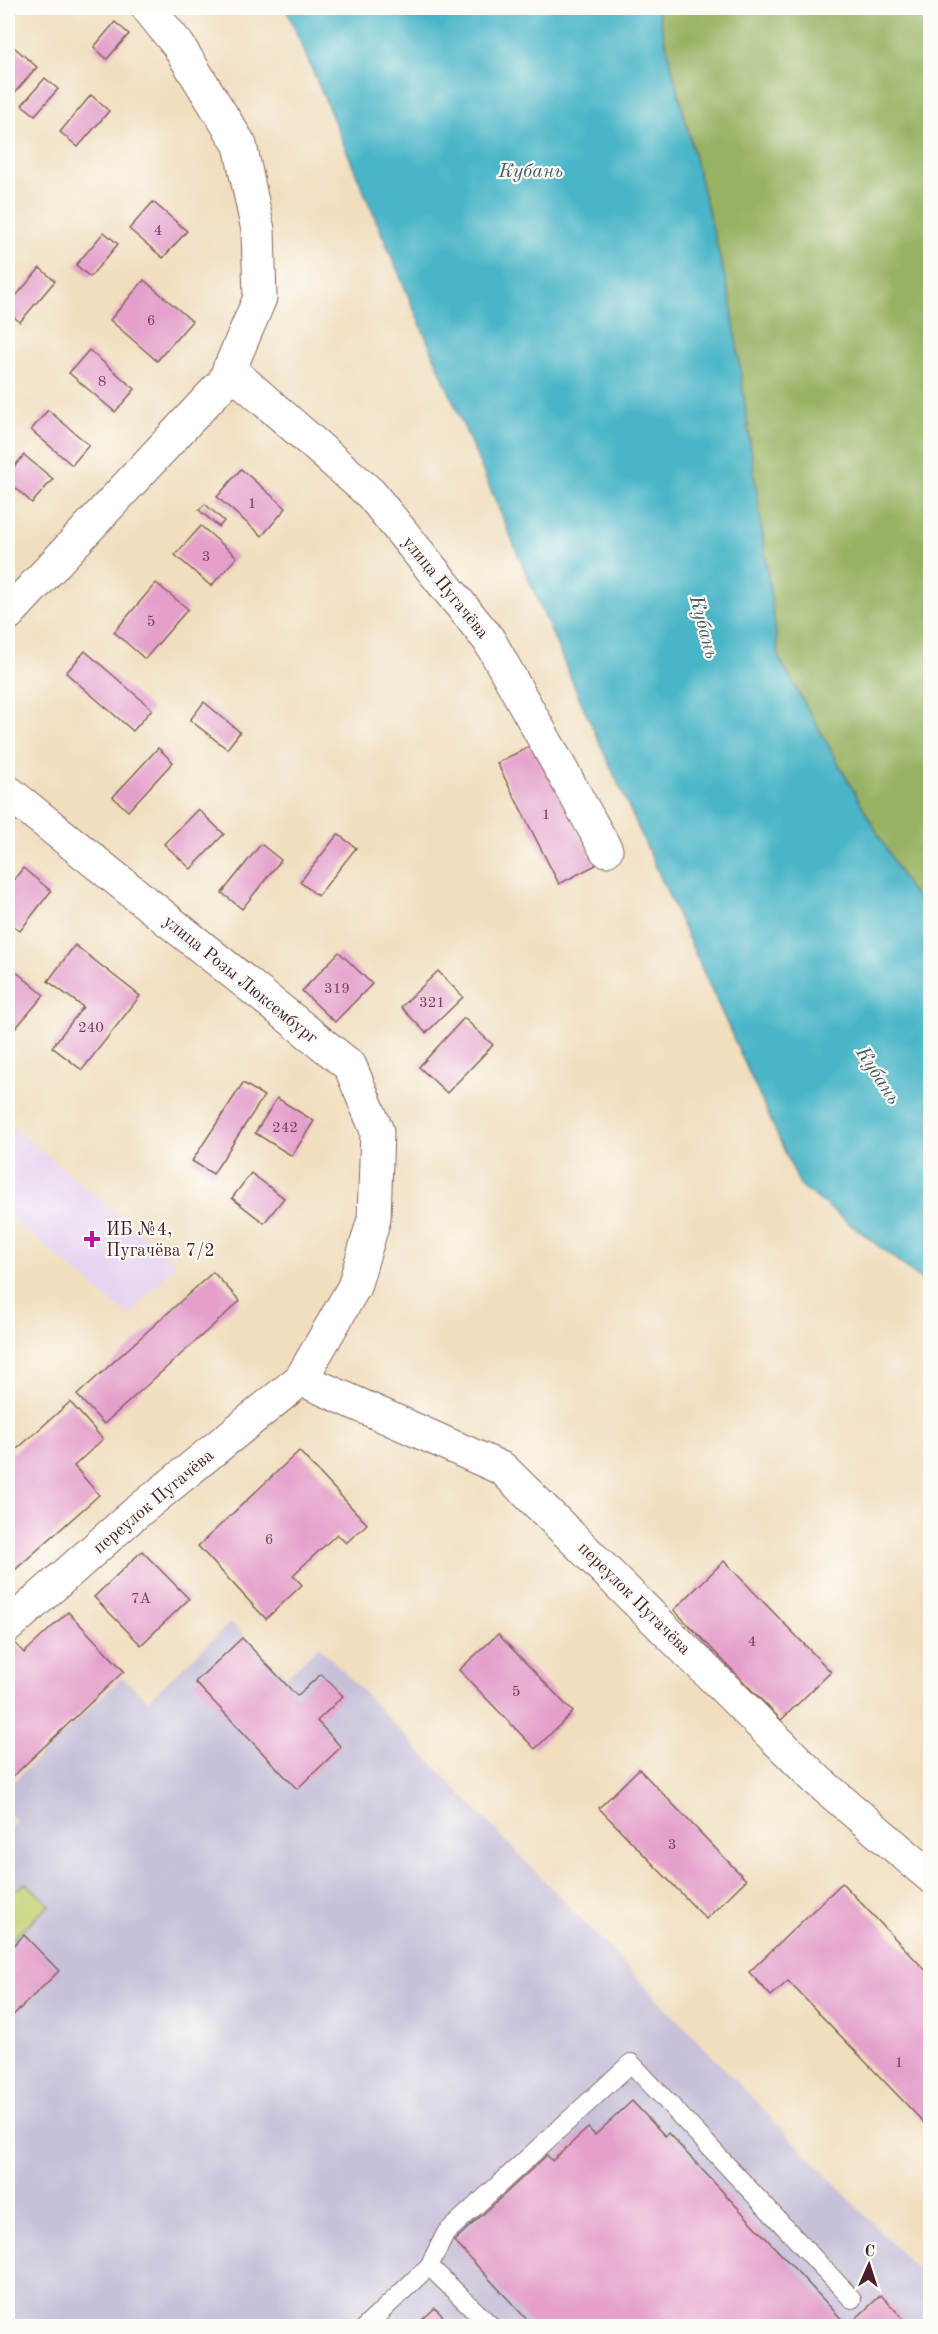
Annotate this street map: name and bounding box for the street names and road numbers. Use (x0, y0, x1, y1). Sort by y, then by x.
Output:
street label: улица Пугачёва (399, 533, 492, 642)
street label: улица Розы Люксембург (160, 912, 321, 1048)
street label: переулок Пугачёва (90, 1446, 217, 1557)
street label: переулок Пугачёва (575, 1539, 694, 1659)

